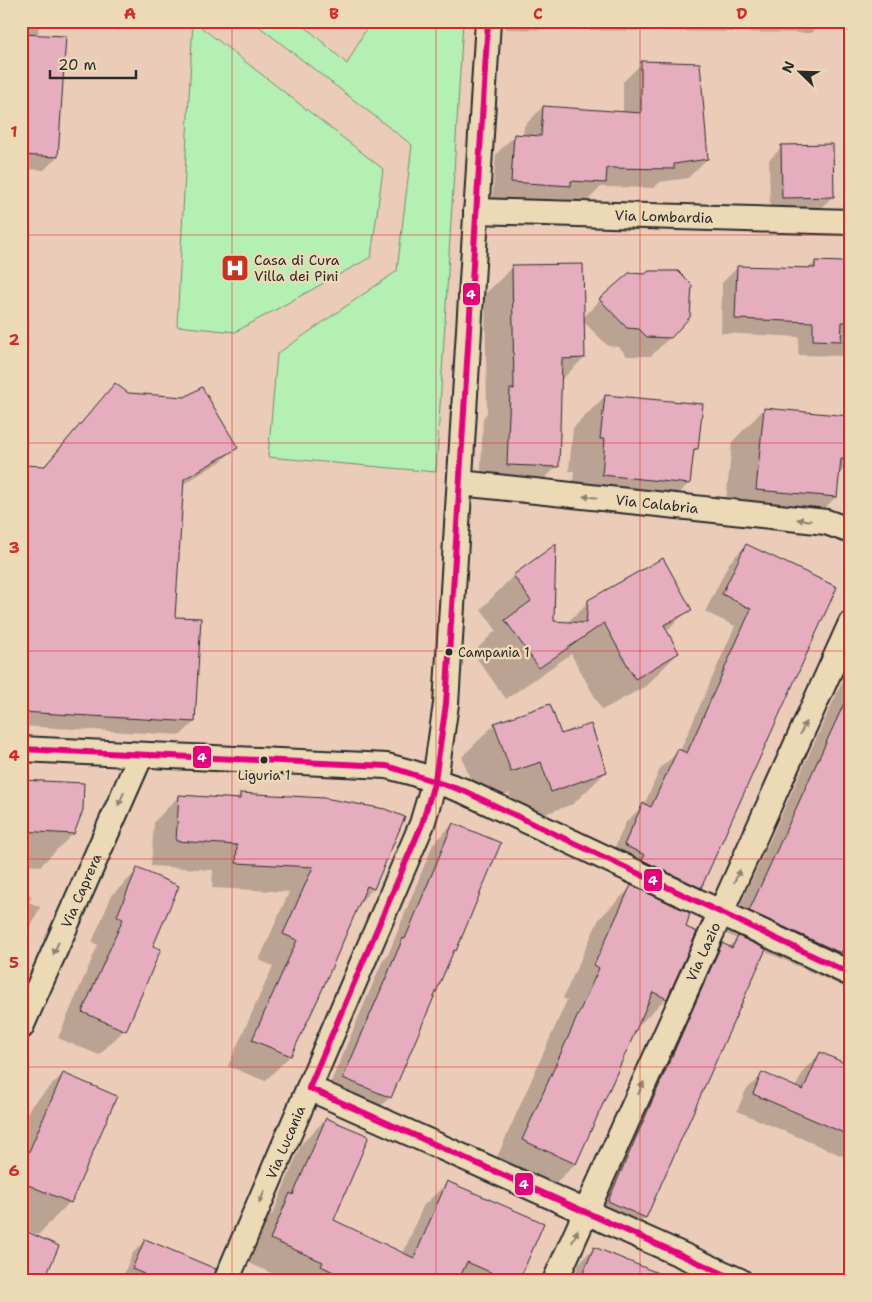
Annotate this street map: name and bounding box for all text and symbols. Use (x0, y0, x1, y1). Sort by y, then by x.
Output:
text: A (124, 3, 136, 24)
text: B (329, 3, 339, 24)
text: C (533, 3, 543, 24)
text: D (736, 3, 748, 24)
scale bar (50, 48, 136, 80)
north arrow (774, 48, 824, 98)
text: 20 m (58, 55, 97, 75)
text: N (778, 58, 798, 76)
text: 1 (10, 121, 18, 142)
street label: Via Lombardia (614, 206, 714, 227)
place label: Casa di Cura Villa dei Pini (254, 251, 340, 285)
hospital icon: Casa di Cura Villa dei Pini (220, 253, 250, 283)
line badge: 4 (462, 282, 481, 306)
text: 4 (466, 285, 476, 303)
text: 2 (8, 329, 20, 350)
street label: Via Calabria (614, 491, 700, 517)
one-way arrow (582, 493, 598, 501)
one-way arrow (795, 516, 811, 524)
text: 3 (8, 537, 20, 558)
place label: Campania 1 (458, 644, 530, 661)
marker: Campania 1 (444, 647, 454, 657)
one-way arrow (800, 721, 808, 735)
text: 4 (8, 745, 20, 766)
line badge: 4 (192, 745, 212, 769)
text: 4 (197, 748, 207, 766)
marker: Liguria 1 (259, 755, 269, 765)
place label: Liguria 1 (238, 767, 290, 784)
one-way arrow (117, 792, 125, 806)
street label: Via Caprera (57, 850, 106, 931)
line badge: 4 (643, 868, 663, 892)
one-way arrow (733, 869, 741, 883)
text: 4 (648, 871, 658, 889)
street label: Via Lazio (682, 919, 724, 984)
one-way arrow (52, 941, 60, 955)
text: 5 (9, 952, 19, 973)
one-way arrow (638, 1081, 646, 1095)
street label: Via Lucania (262, 1102, 309, 1182)
text: 6 (8, 1160, 20, 1181)
line badge: 4 (514, 1172, 534, 1196)
text: 4 (519, 1175, 529, 1193)
one-way arrow (257, 1190, 265, 1204)
one-way arrow (571, 1229, 579, 1243)

